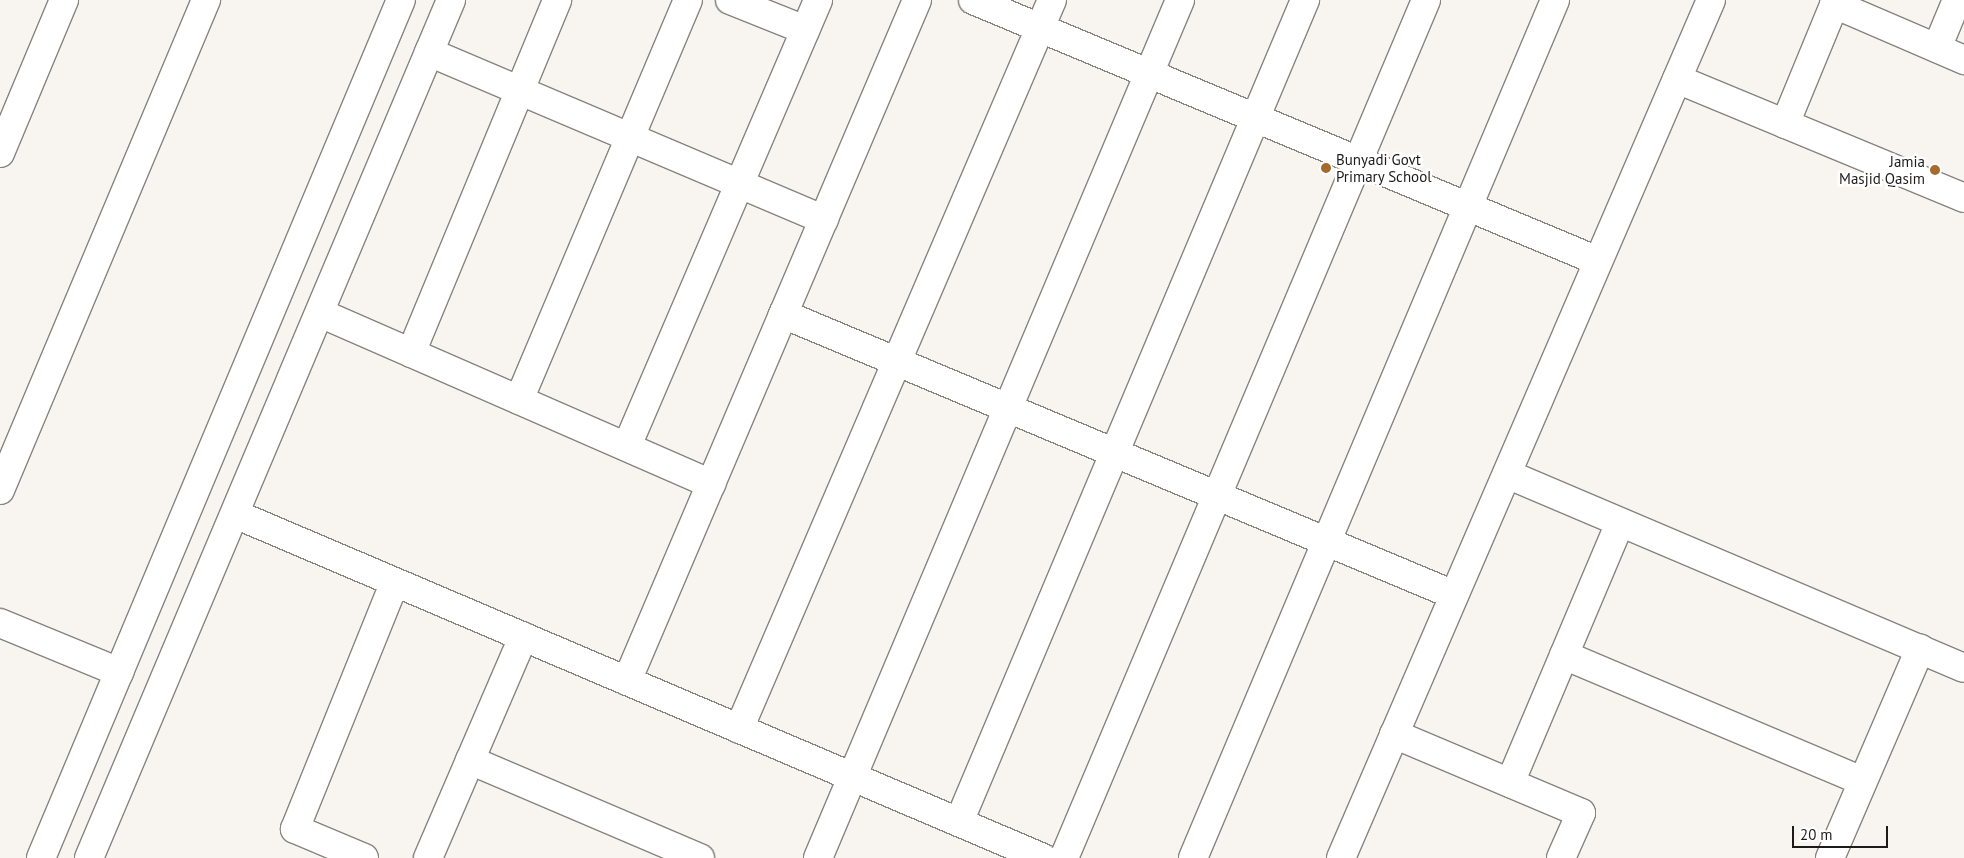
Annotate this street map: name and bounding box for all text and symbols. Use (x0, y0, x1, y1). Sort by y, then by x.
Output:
place label: Bunyadi Govt Primary School (1336, 150, 1432, 185)
place label: Jamia Masjid Qasim (1839, 152, 1925, 187)
marker: Bunyadi Govt Primary School (1320, 162, 1332, 174)
marker: Jamia Masjid Qasim (1929, 164, 1941, 176)
scale bar (1794, 816, 1890, 848)
text: 20 m (1800, 825, 1833, 844)

